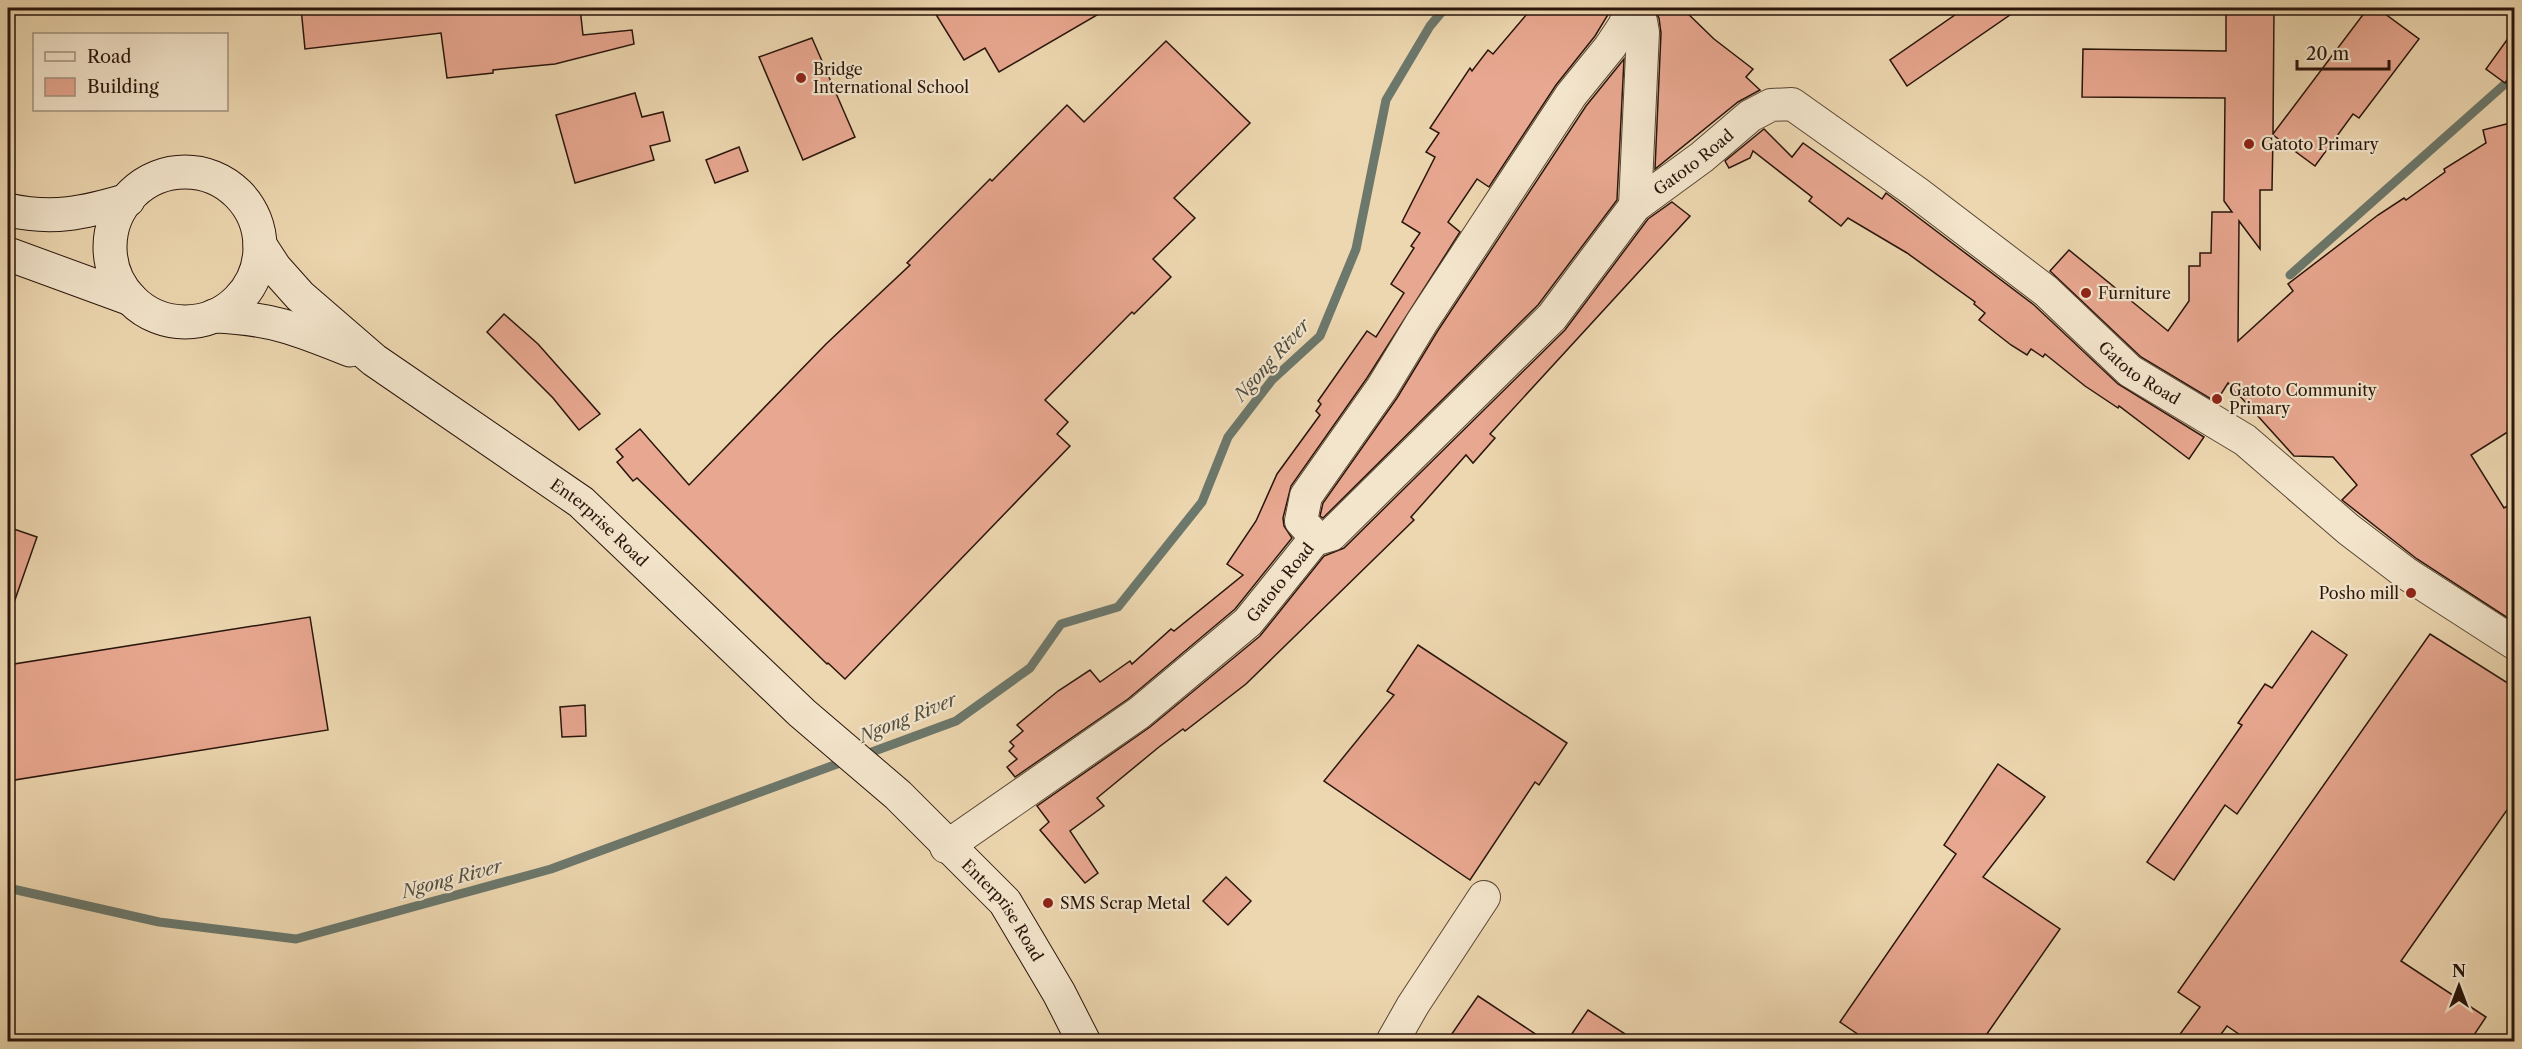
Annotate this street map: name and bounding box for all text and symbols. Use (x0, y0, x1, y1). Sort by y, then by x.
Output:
legend (33, 33, 228, 111)
scale bar (2297, 33, 2388, 71)
text: 20 m (2306, 43, 2350, 65)
text: Road (87, 46, 132, 68)
place label: Bridge International School (813, 59, 969, 97)
marker: Bridge International School (794, 71, 808, 85)
text: Building (87, 76, 159, 98)
street label: Gatoto Road (1649, 124, 1738, 199)
place label: Gatoto Primary (2261, 134, 2380, 154)
marker: Gatoto Primary (2242, 137, 2256, 151)
place label: Furniture (2098, 283, 2171, 303)
marker: Furniture (2079, 286, 2093, 300)
water label: Ngong River (1228, 313, 1316, 407)
street label: Gatoto Road (2095, 337, 2184, 409)
place label: Gatoto Community Primary (2229, 380, 2378, 418)
marker: Gatoto Community Primary (2210, 392, 2224, 406)
street label: Enterprise Road (547, 474, 652, 571)
street label: Gatoto Road (1242, 538, 1318, 626)
place label: Posho mill (2319, 583, 2399, 603)
marker: Posho mill (2404, 586, 2418, 600)
water label: Ngong River (854, 688, 961, 748)
water label: Ngong River (397, 855, 506, 904)
street label: Enterprise Road (958, 855, 1048, 965)
place label: SMS Scrap Metal (1060, 893, 1191, 913)
marker: SMS Scrap Metal (1041, 896, 1055, 910)
north arrow (2429, 956, 2489, 1016)
text: N (2452, 961, 2466, 981)

